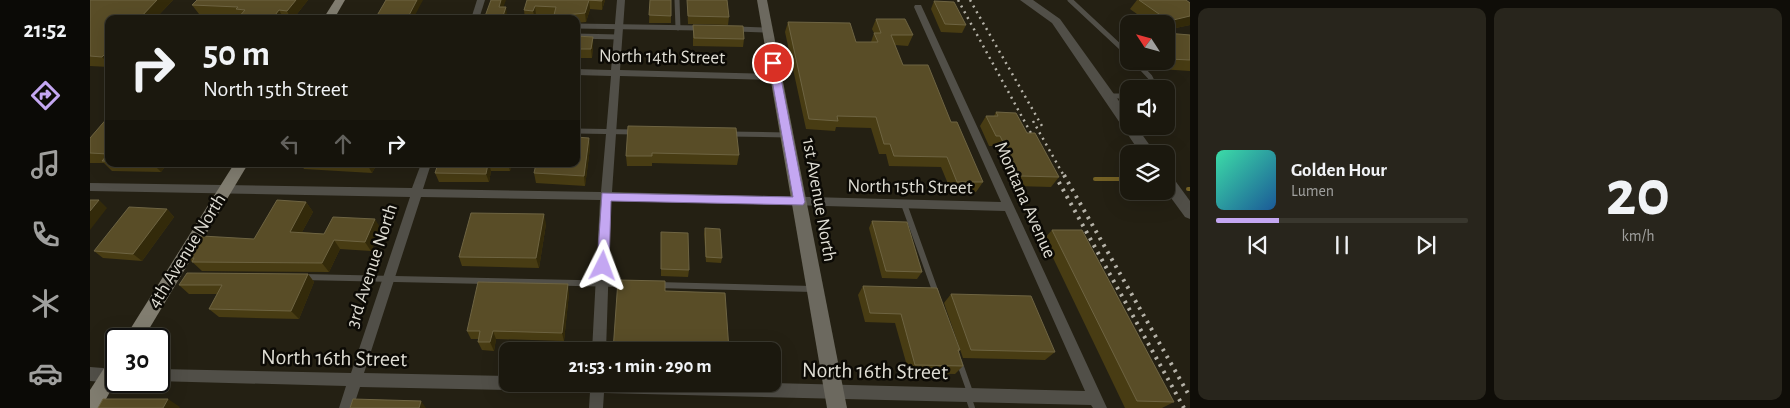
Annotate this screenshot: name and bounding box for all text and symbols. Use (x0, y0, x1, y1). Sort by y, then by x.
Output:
north arrow (1120, 15, 1175, 70)
map controls (1120, 15, 1175, 200)
text: 21:52 (23, 19, 67, 41)
icon: right (120, 35, 185, 100)
text: 50 m (203, 37, 270, 72)
pin (752, 42, 794, 84)
street label: North 14th Street (599, 46, 725, 68)
icon: arrive (759, 49, 787, 77)
icon: directions (28, 78, 63, 113)
text: North 15th Street (203, 78, 348, 100)
button: sound (1120, 80, 1175, 135)
icon: left (276, 130, 304, 158)
icon: ahead (329, 130, 357, 158)
icon: right (382, 130, 410, 158)
street label: 1st Avenue North (799, 137, 839, 263)
street label: Montana Avenue (991, 139, 1059, 261)
button: layers (1120, 145, 1175, 200)
icon: music (28, 147, 63, 182)
text: Golden Hour (1291, 161, 1387, 180)
text: 20 (1606, 162, 1670, 227)
street label: North 15th Street (847, 176, 973, 198)
text: Lumen (1291, 183, 1334, 199)
street label: 4th Avenue North (144, 191, 230, 311)
street label: 3rd Avenue North (343, 202, 401, 330)
icon: phone (28, 217, 63, 252)
text: km/h (1621, 228, 1655, 244)
icon: previous (1244, 231, 1272, 259)
icon: pause (1328, 231, 1356, 259)
icon: next (1412, 231, 1440, 259)
position arrow (576, 239, 628, 291)
icon: climate (28, 286, 63, 321)
speed limit sign: 30 (105, 328, 170, 393)
street label: North 16th Street (261, 346, 407, 370)
icon: car (28, 356, 63, 391)
text: 21:53 · 1 min · 290 m (569, 357, 712, 376)
street label: North 16th Street (802, 359, 948, 383)

